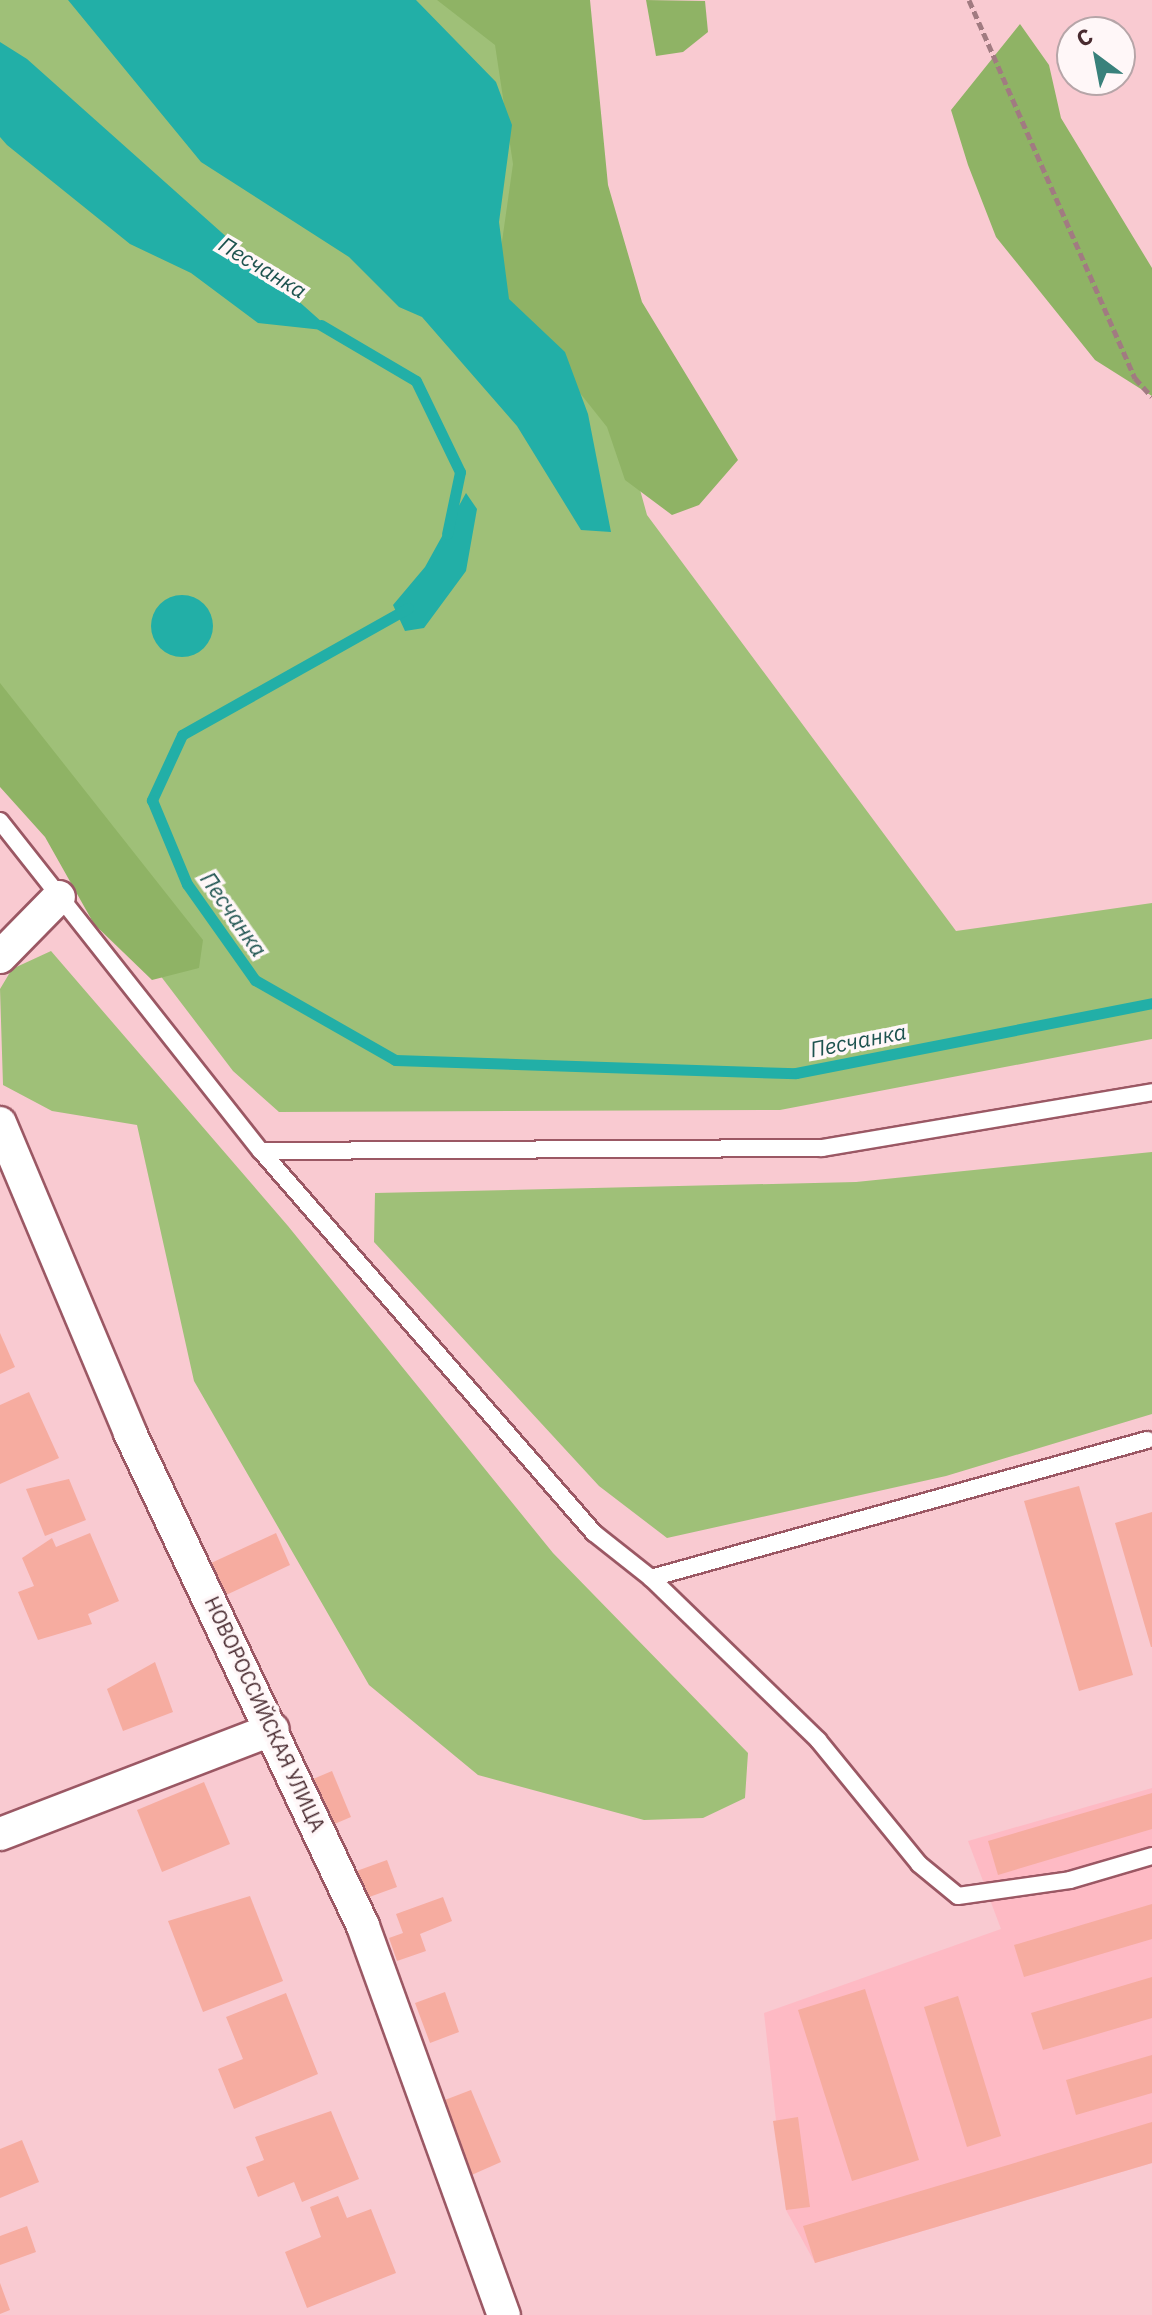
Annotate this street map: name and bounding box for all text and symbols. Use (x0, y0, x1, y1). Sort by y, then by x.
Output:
north arrow (1056, 16, 1136, 96)
text: С (1070, 21, 1098, 53)
water label: Песчанка (214, 231, 312, 303)
water label: Песчанка (195, 867, 273, 961)
water label: Песчанка (808, 1018, 908, 1062)
street label: НОВОРОССИЙСКАЯ УЛИЦА (200, 1593, 330, 1835)

